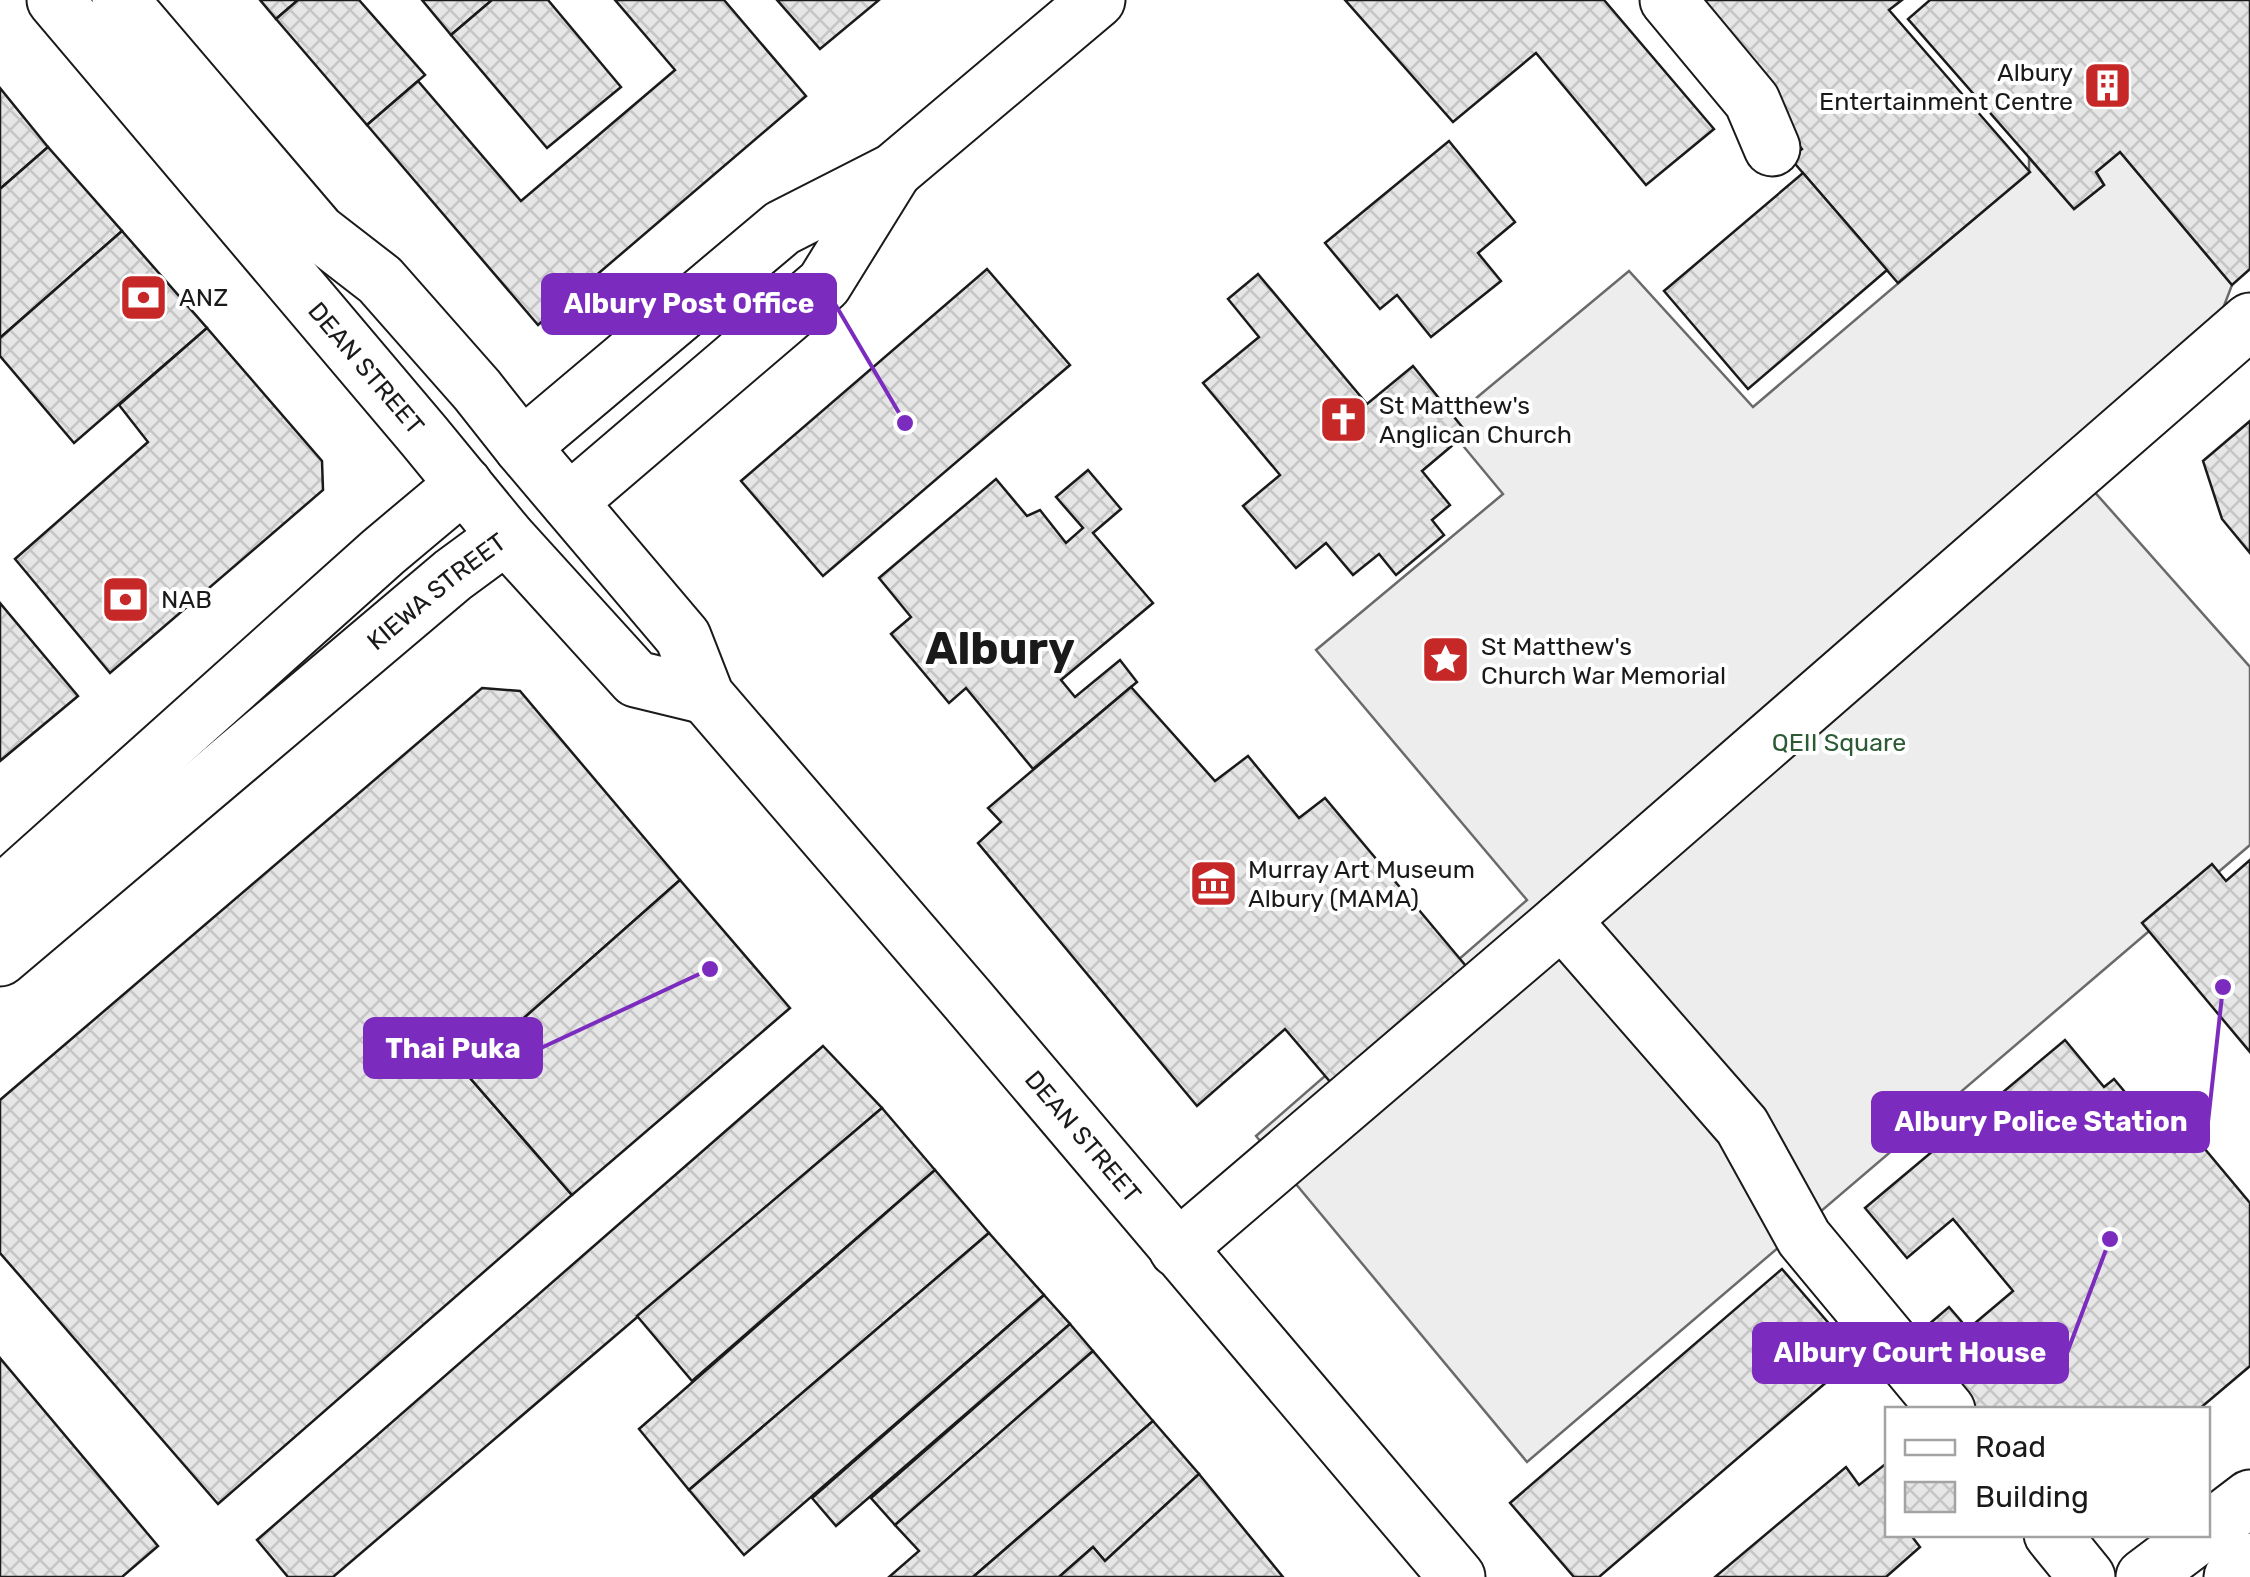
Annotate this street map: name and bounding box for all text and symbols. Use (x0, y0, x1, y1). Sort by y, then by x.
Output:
place label: Albury Entertainment Centre (1819, 58, 2073, 116)
building icon: Albury Entertainment Centre (2082, 60, 2134, 112)
bank icon: ANZ (118, 271, 170, 323)
callout: Albury Post Office (543, 275, 835, 333)
place label: ANZ (179, 283, 228, 312)
text: Albury Post Office (564, 287, 814, 320)
street label: DEAN STREET (302, 296, 430, 440)
place label: St Matthew's Anglican Church (1379, 391, 1572, 449)
church icon: St Matthew's Anglican Church (1318, 393, 1370, 445)
street label: KIEWA STREET (361, 527, 511, 656)
bank icon: NAB (100, 573, 152, 625)
place label: NAB (161, 585, 212, 614)
district label: Albury (925, 622, 1075, 675)
place label: St Matthew's Church War Memorial (1481, 632, 1726, 690)
place icon: St Matthew's Church War Memorial (1420, 634, 1472, 686)
park label: QEII Square (1772, 728, 1906, 757)
place label: Murray Art Museum Albury (MAMA) (1248, 855, 1475, 913)
museum icon: Murray Art Museum Albury (MAMA) (1187, 857, 1239, 909)
callout: Thai Puka (365, 1019, 541, 1077)
text: Thai Puka (385, 1032, 521, 1065)
street label: DEAN STREET (1019, 1065, 1147, 1208)
callout: Albury Police Station (1873, 1093, 2208, 1151)
text: Albury Police Station (1894, 1105, 2188, 1138)
callout: Albury Court House (1754, 1324, 2067, 1382)
text: Albury Court House (1774, 1336, 2046, 1369)
legend (1885, 1407, 2210, 1537)
text: Road (1975, 1429, 2046, 1465)
text: Building (1975, 1479, 2089, 1515)

